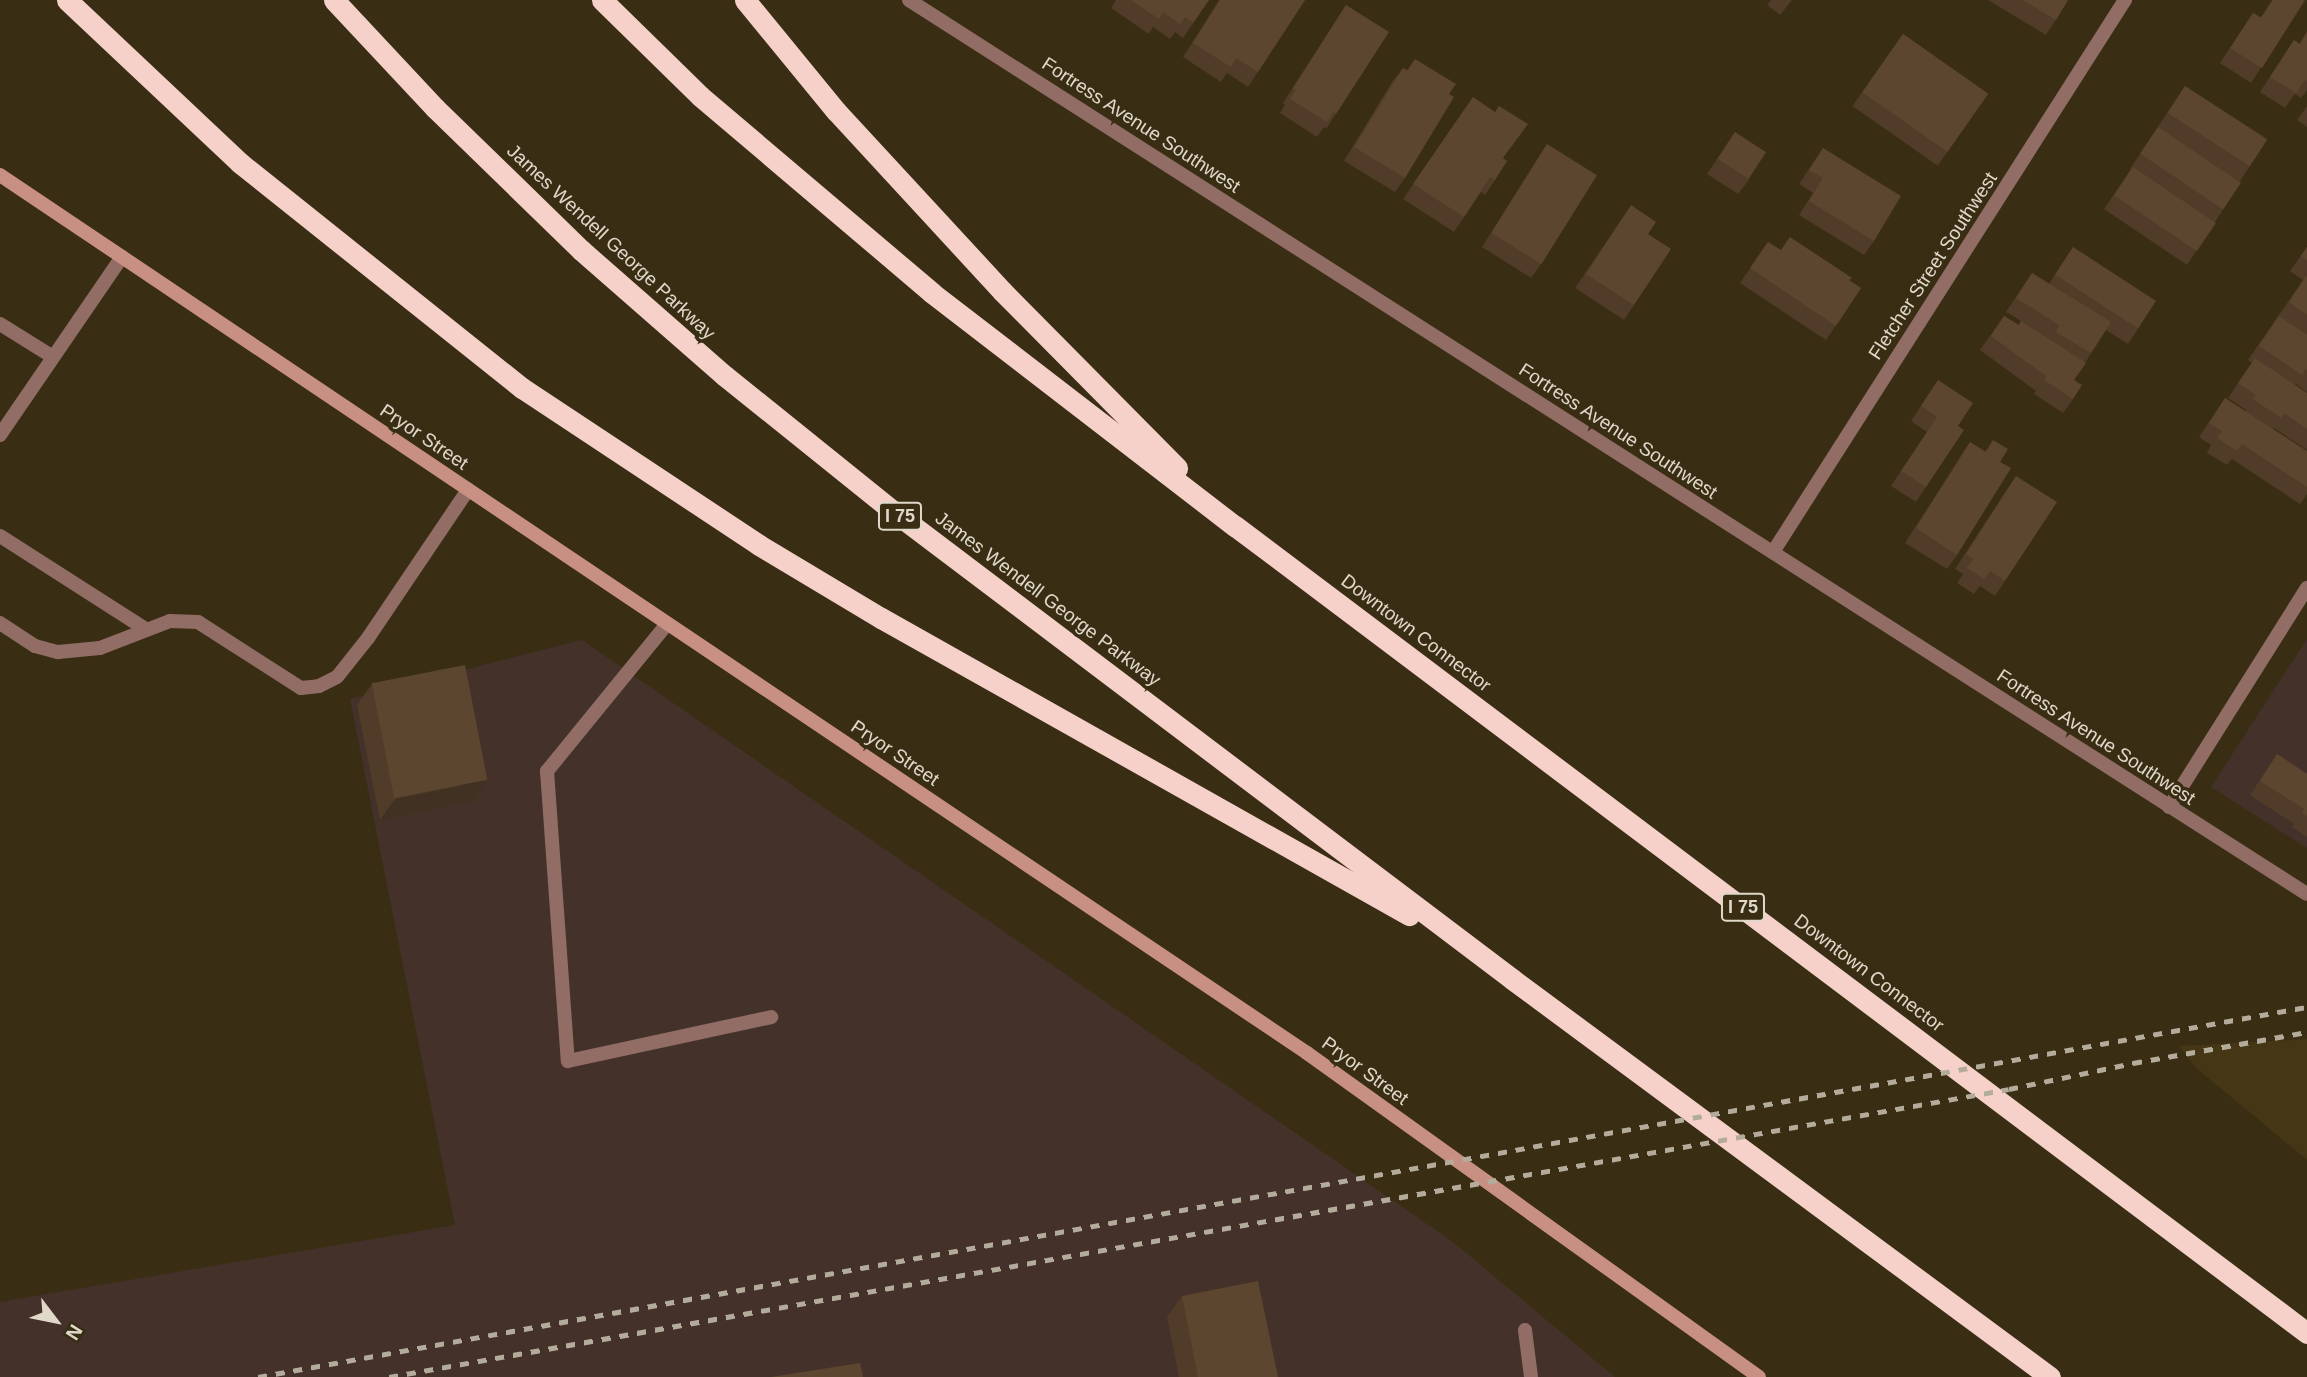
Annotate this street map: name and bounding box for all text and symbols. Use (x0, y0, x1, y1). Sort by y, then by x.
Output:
street label: Fortress Avenue Southwest (1037, 52, 1245, 198)
street label: James Wendell George Parkway (502, 139, 720, 345)
street label: Fletcher Street Southwest (1864, 168, 2002, 364)
street label: Fortress Avenue Southwest (1514, 358, 1722, 504)
street label: Pryor Street (376, 399, 472, 475)
road number: I 75 (877, 502, 923, 530)
street label: James Wendell George Parkway (931, 507, 1165, 691)
street label: Downtown Connector (1337, 569, 1495, 697)
street label: Fortress Avenue Southwest (1992, 664, 2200, 810)
street label: Pryor Street (847, 715, 943, 791)
road number: I 75 (1720, 893, 1766, 922)
street label: Downtown Connector (1790, 909, 1948, 1037)
street label: Pryor Street (1317, 1032, 1413, 1110)
north arrow (21, 1286, 91, 1356)
text: N (62, 1321, 87, 1344)

